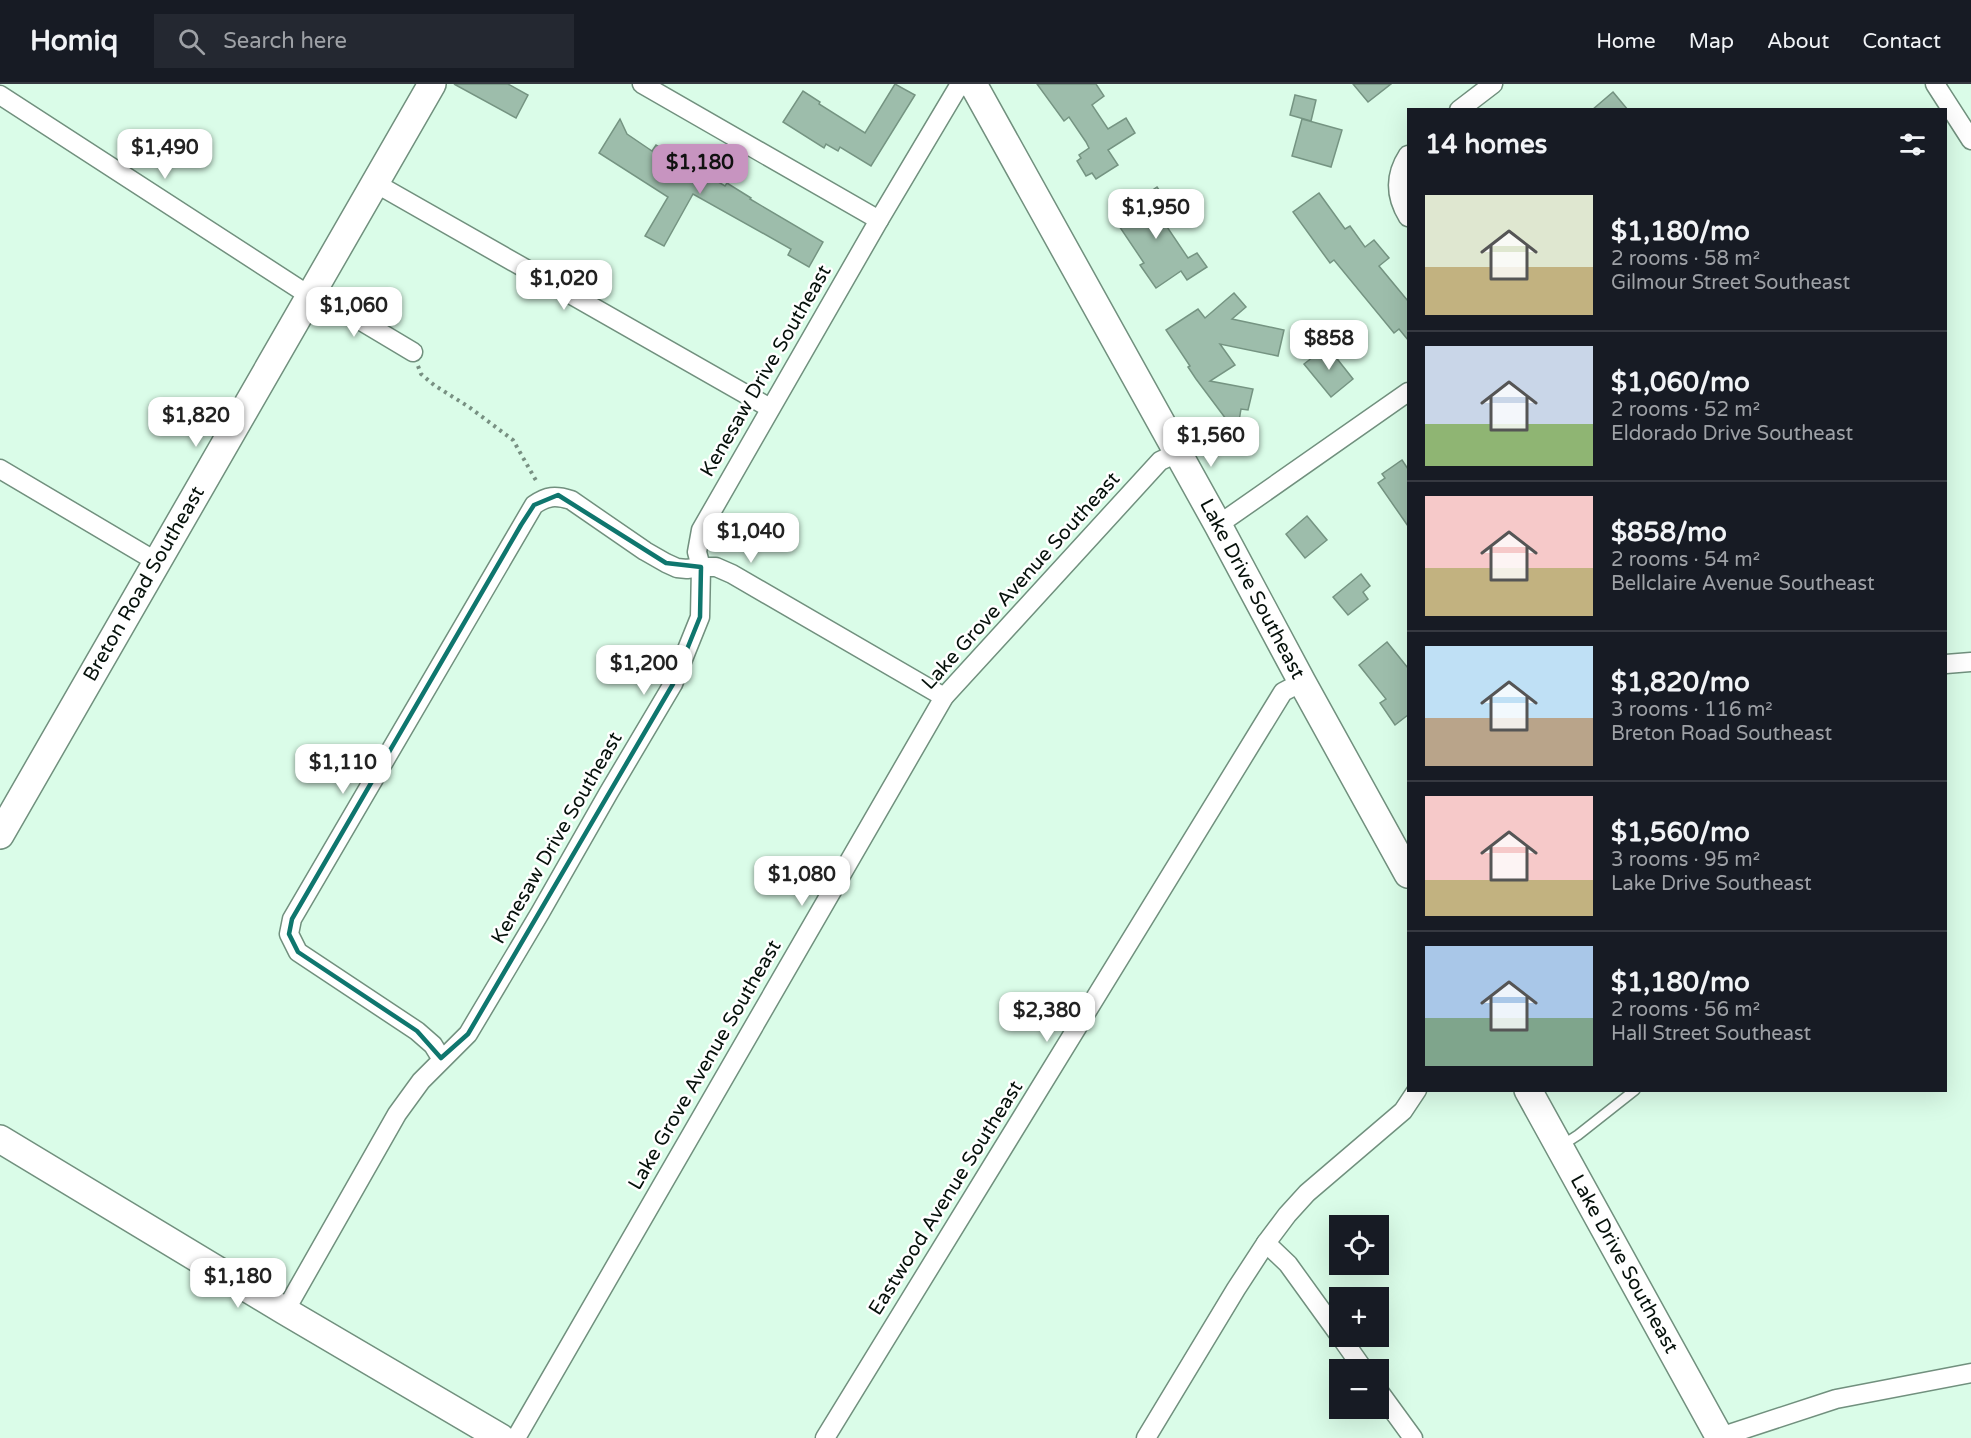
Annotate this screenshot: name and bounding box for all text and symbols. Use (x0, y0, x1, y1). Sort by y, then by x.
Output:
search box (154, 14, 574, 68)
text: Homiq (30, 24, 118, 58)
icon: search (175, 25, 208, 58)
text: Search here (223, 28, 347, 54)
text: Home (1596, 29, 1656, 54)
text: Map (1689, 29, 1734, 54)
text: About (1767, 29, 1829, 54)
text: Contact (1862, 29, 1941, 54)
icon: filters (1896, 128, 1929, 161)
pin: $1,490 (116, 129, 214, 180)
text: 14 homes (1425, 129, 1547, 160)
text: $1,490 (131, 136, 199, 160)
pin: $1,180 (651, 144, 749, 195)
text: $1,180 (666, 151, 734, 175)
pin: $1,950 (1107, 189, 1205, 240)
text: $1,950 (1122, 196, 1190, 220)
text: $1,180/mo (1611, 216, 1750, 247)
icon: home (1473, 219, 1545, 291)
text: 2 rooms · 58 m² (1611, 247, 1760, 271)
pin: $1,020 (515, 260, 613, 311)
street label: Kenesaw Drive Southeast (695, 261, 837, 481)
text: $1,020 (530, 267, 598, 291)
text: Gilmour Street Southeast (1611, 271, 1850, 295)
pin: $1,060 (305, 287, 403, 338)
text: $1,060 (320, 294, 388, 318)
pin: $858 (1293, 320, 1365, 371)
text: $858 (1304, 327, 1354, 351)
text: $1,060/mo (1611, 367, 1750, 398)
icon: home (1473, 370, 1545, 442)
pin: $1,820 (147, 397, 245, 448)
text: 2 rooms · 52 m² (1611, 398, 1760, 422)
text: $1,820 (162, 404, 230, 428)
pin: $1,560 (1162, 417, 1260, 468)
text: Eldorado Drive Southeast (1611, 422, 1853, 446)
text: $1,560 (1177, 424, 1245, 448)
street label: Lake Grove Avenue Southeast (917, 467, 1125, 695)
street label: Breton Road Southeast (78, 482, 210, 686)
street label: Lake Drive Southeast (1194, 495, 1310, 684)
pin: $1,040 (702, 513, 800, 564)
text: $858/mo (1611, 517, 1727, 548)
text: $1,040 (717, 520, 785, 544)
icon: home (1473, 520, 1545, 592)
text: 2 rooms · 54 m² (1611, 548, 1760, 572)
text: Bellclaire Avenue Southeast (1611, 572, 1875, 596)
pin: $1,200 (595, 645, 693, 696)
text: $1,200 (610, 652, 678, 676)
text: $1,820/mo (1611, 667, 1750, 698)
icon: home (1473, 670, 1545, 742)
text: 3 rooms · 116 m² (1611, 698, 1773, 722)
text: Breton Road Southeast (1611, 722, 1832, 746)
street label: Kenesaw Drive Southeast (486, 728, 628, 948)
pin: $1,110 (294, 744, 392, 795)
text: $1,110 (309, 751, 377, 775)
text: $1,560/mo (1611, 817, 1750, 848)
icon: home (1473, 820, 1545, 892)
text: 3 rooms · 95 m² (1611, 848, 1760, 872)
pin: $1,080 (753, 856, 851, 907)
text: $1,080 (768, 863, 836, 887)
text: Lake Drive Southeast (1611, 872, 1812, 896)
street label: Lake Grove Avenue Southeast (623, 936, 787, 1194)
text: $1,180/mo (1611, 967, 1750, 998)
icon: home (1473, 970, 1545, 1042)
pin: $2,380 (998, 992, 1096, 1043)
text: 2 rooms · 56 m² (1611, 998, 1760, 1022)
text: $2,380 (1013, 999, 1081, 1023)
text: Hall Street Southeast (1611, 1022, 1811, 1046)
street label: Eastwood Avenue Southeast (864, 1076, 1028, 1320)
street label: Lake Drive Southeast (1565, 1170, 1683, 1358)
map controls (1329, 1215, 1389, 1419)
button: locate (1329, 1215, 1389, 1275)
pin: $1,180 (189, 1258, 287, 1309)
text: $1,180 (204, 1265, 272, 1289)
button: + (1329, 1287, 1389, 1347)
button: − (1329, 1359, 1389, 1419)

